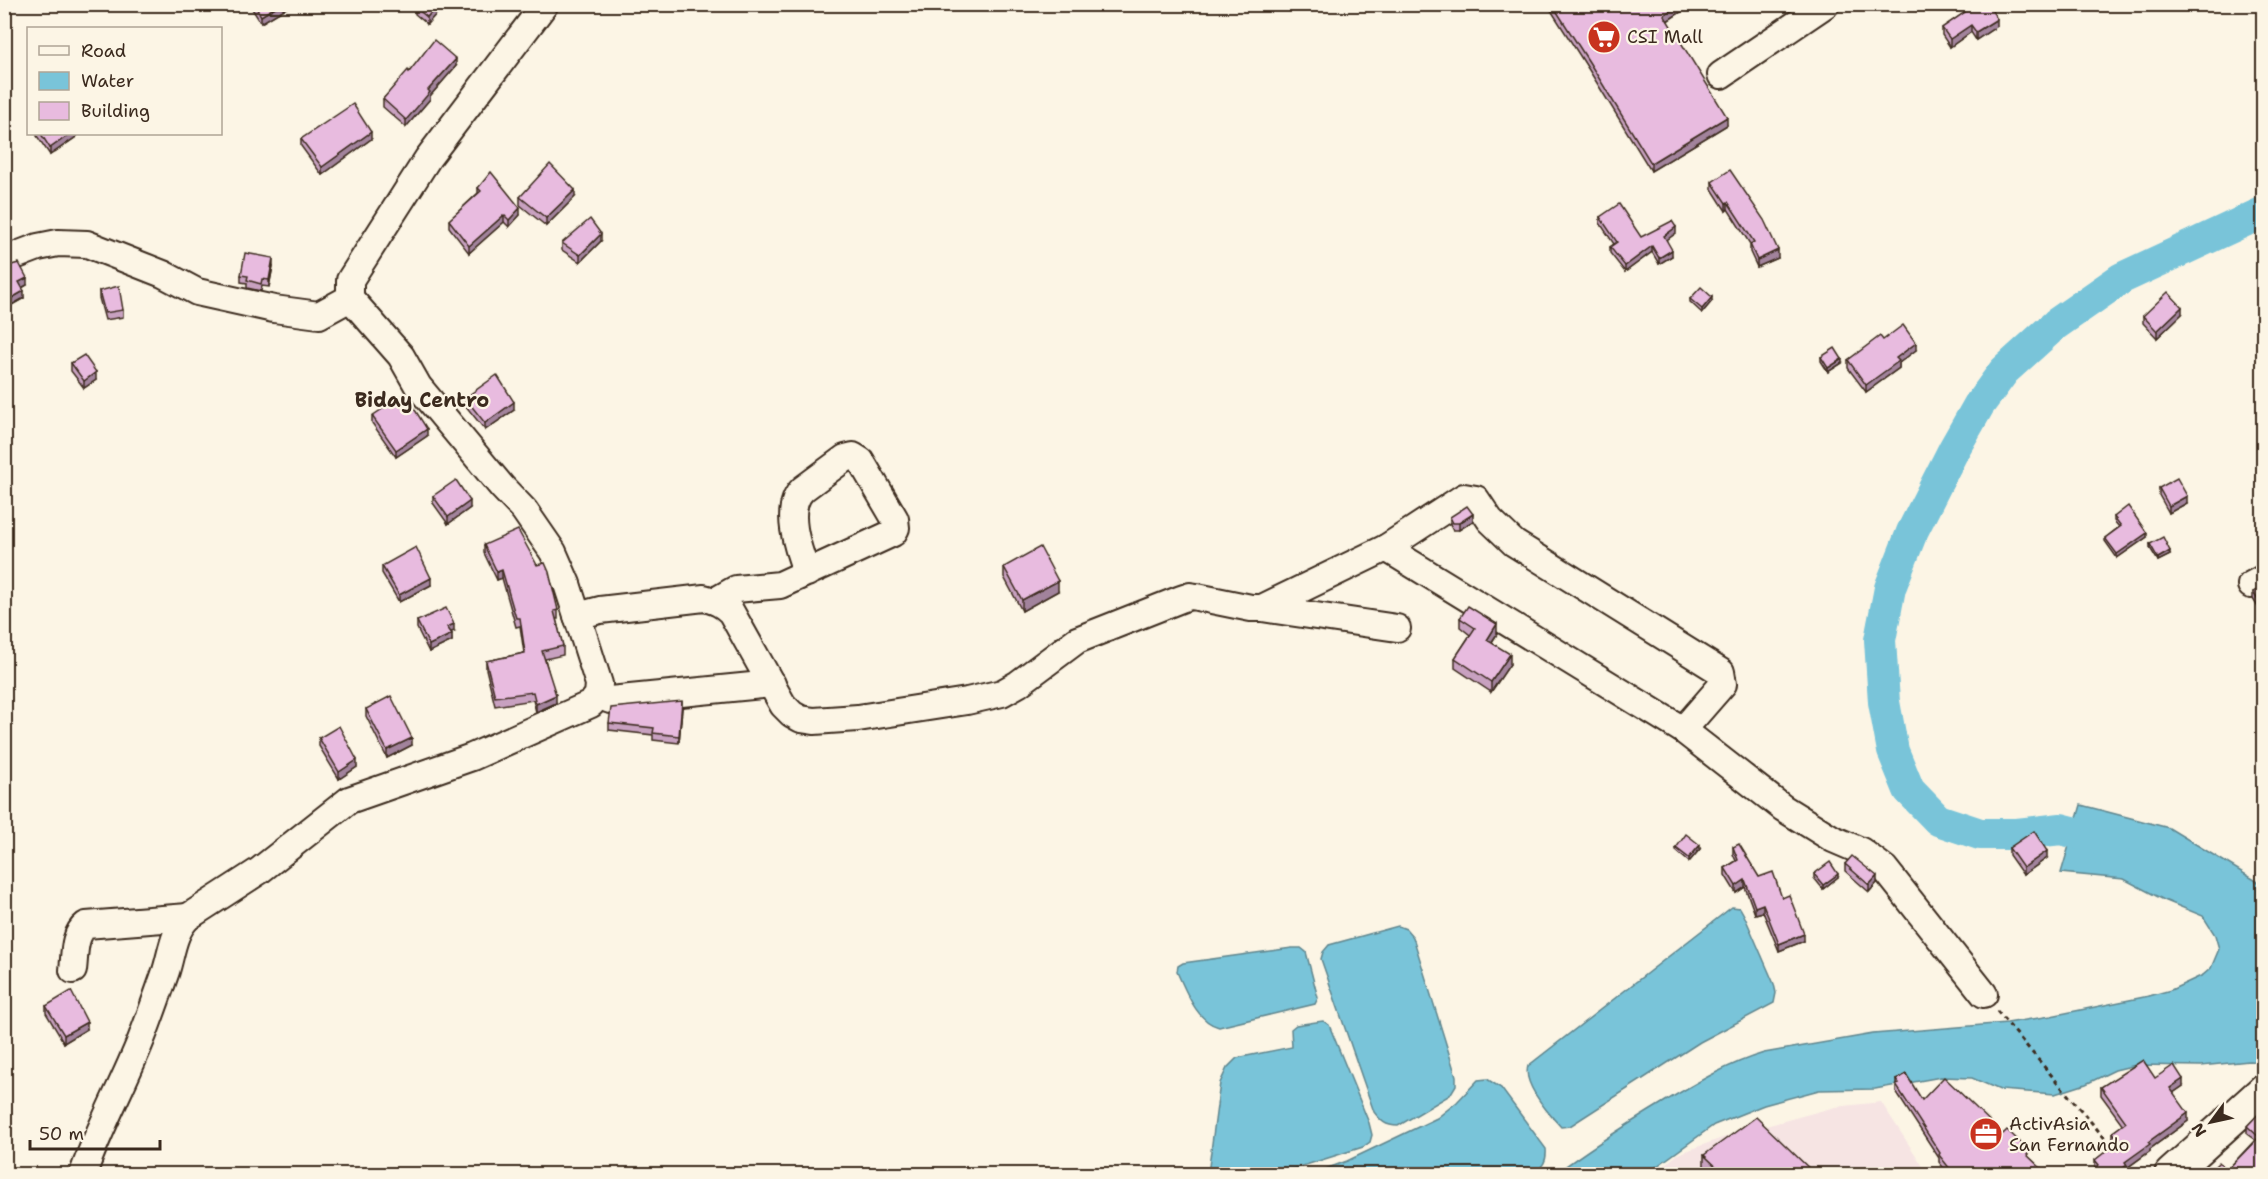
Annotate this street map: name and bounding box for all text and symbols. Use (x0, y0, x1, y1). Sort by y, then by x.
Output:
supermarket icon: CSI Mall (1586, 19, 1622, 55)
place label: CSI Mall (1627, 25, 1704, 49)
legend (27, 27, 222, 135)
text: Road (81, 39, 126, 63)
text: Water (81, 69, 134, 93)
text: Building (81, 99, 150, 123)
district label: Biday Centro (355, 387, 489, 413)
north arrow (2181, 1092, 2241, 1152)
place label: ActivAsia San Fernando (2009, 1112, 2129, 1157)
scale bar (30, 1113, 160, 1151)
office icon: ActivAsia San Fernando (1968, 1116, 2004, 1152)
text: N (2187, 1119, 2211, 1141)
text: 50 m (39, 1122, 84, 1146)

